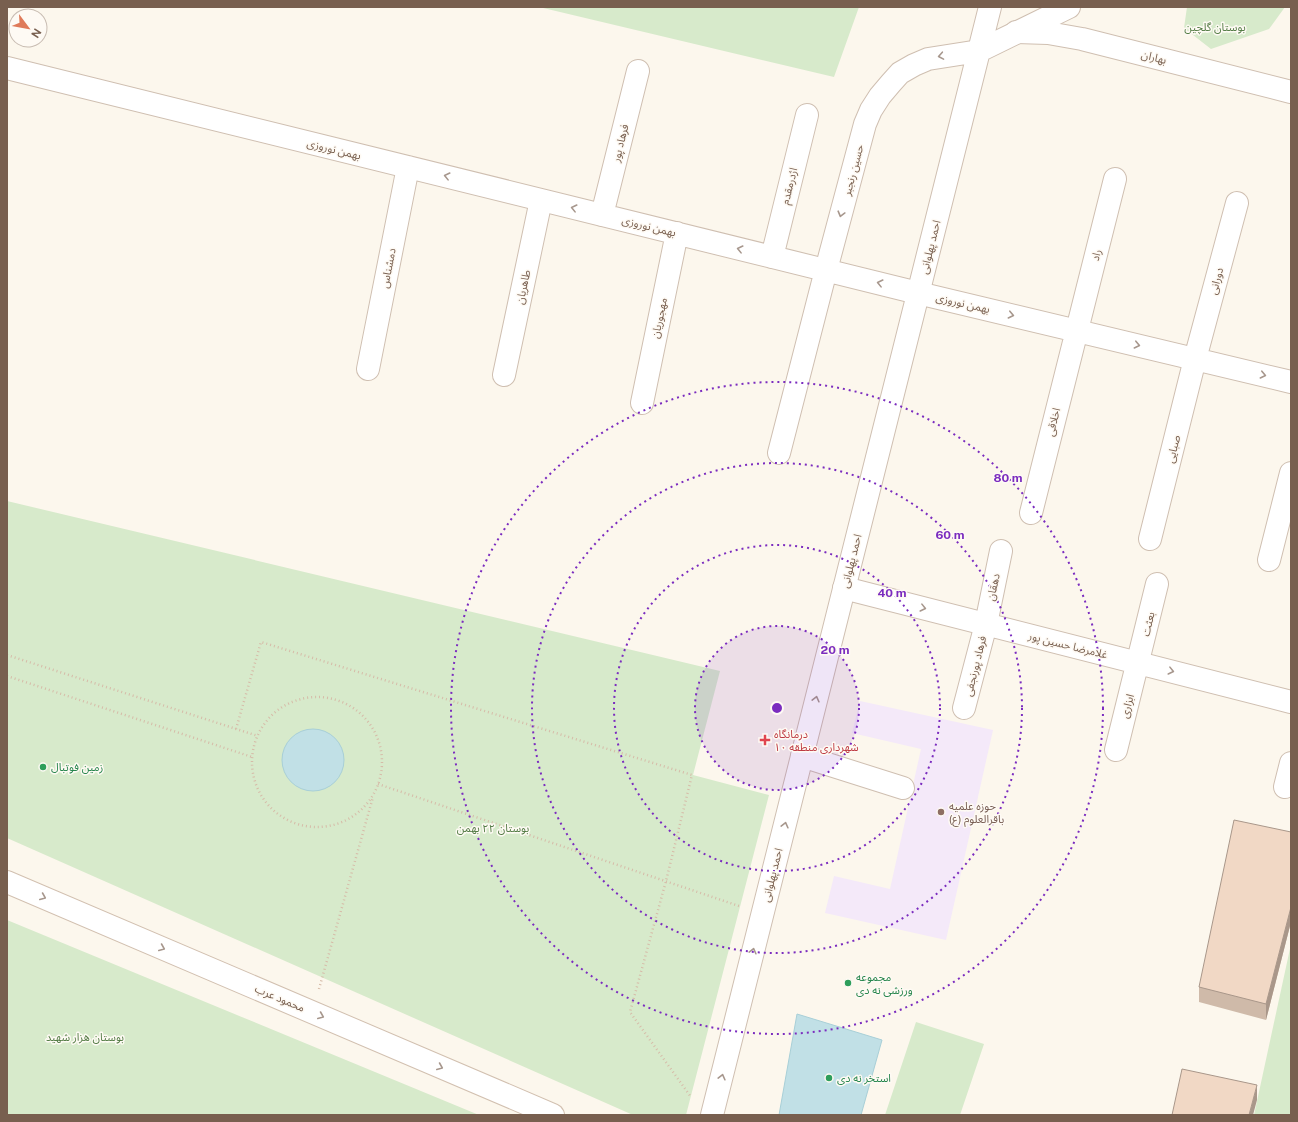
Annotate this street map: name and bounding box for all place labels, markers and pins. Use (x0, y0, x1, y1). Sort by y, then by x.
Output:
centre of rings (770, 701, 784, 715)
place label: درمانگاه شهرداری منطقه ۱۰ (774, 728, 859, 754)
marker: درمانگاه شهرداری منطقه ۱۰ (759, 734, 771, 746)
place label: زمین فوتبال (51, 761, 103, 774)
marker: زمین فوتبال (38, 762, 48, 772)
place label: حوزه علمیه باقرالعلوم (ع) (949, 800, 1004, 827)
marker: حوزه علمیه باقرالعلوم (ع) (936, 807, 946, 817)
place label: مجموعه ورزشی نه دی (856, 971, 913, 997)
marker: مجموعه ورزشی نه دی (843, 978, 853, 988)
place label: استخر نه دی (837, 1072, 891, 1085)
marker: استخر نه دی (824, 1073, 834, 1083)

